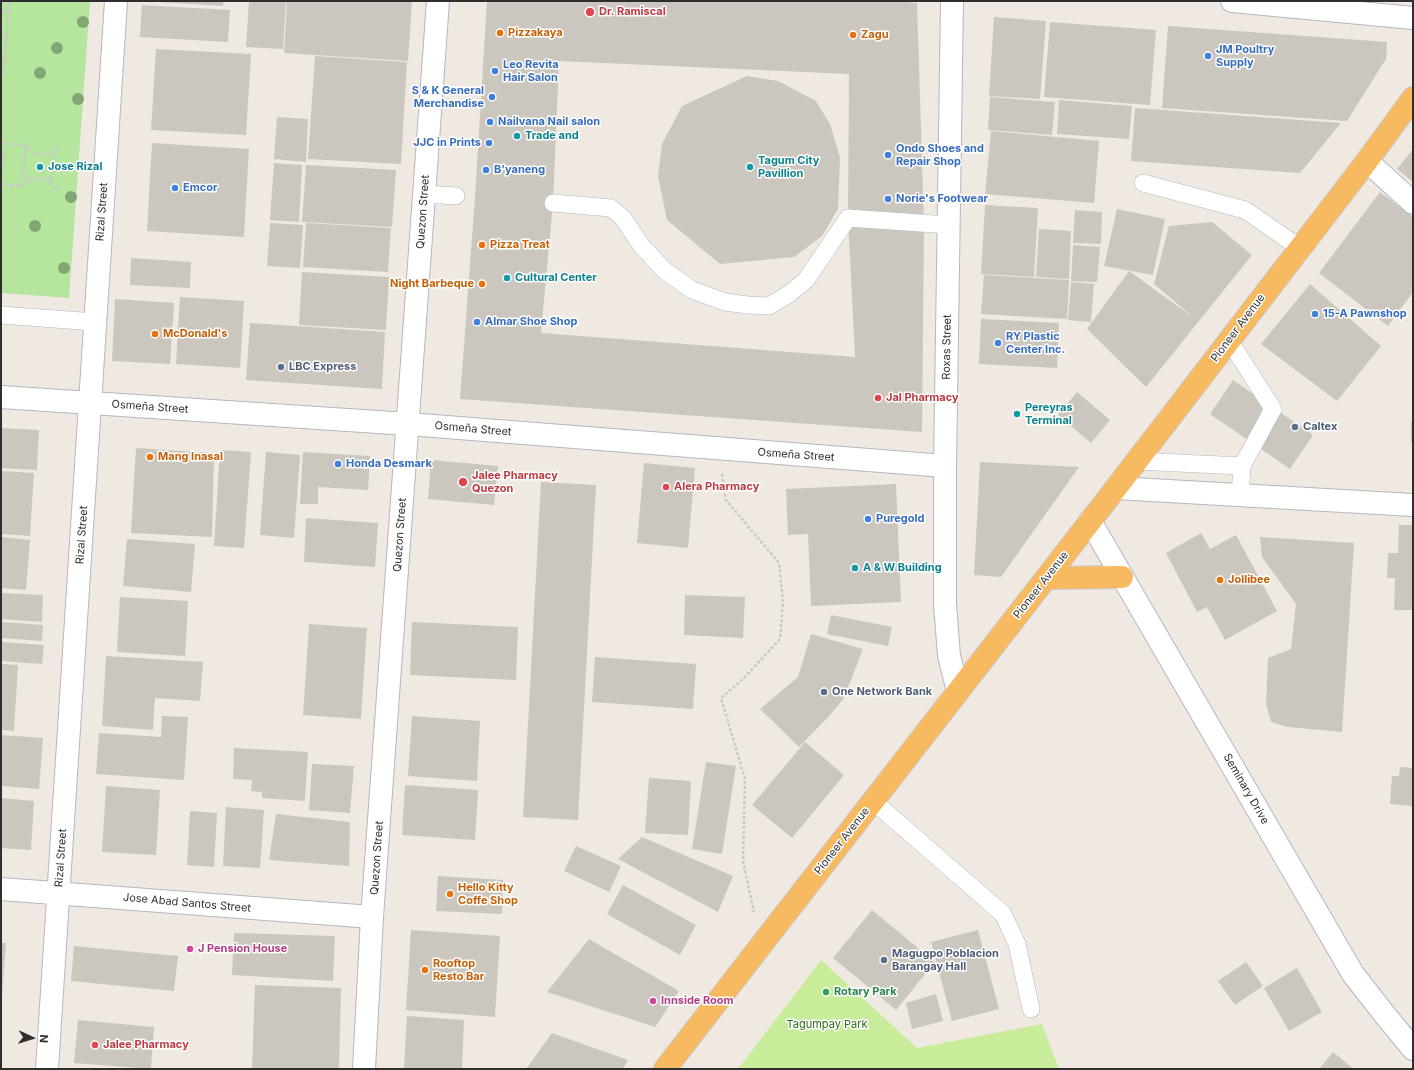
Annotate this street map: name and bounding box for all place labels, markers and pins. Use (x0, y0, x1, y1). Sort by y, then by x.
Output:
place label: Dr. Ramiscal (599, 5, 666, 19)
marker: Dr. Ramiscal (584, 6, 596, 18)
place label: Pizzakaya (508, 26, 563, 40)
marker: Pizzakaya (495, 28, 505, 38)
place label: Zagu (861, 28, 888, 42)
marker: Zagu (848, 30, 858, 40)
place label: JM Poultry Supply (1216, 43, 1274, 69)
marker: JM Poultry Supply (1203, 51, 1213, 61)
place label: Leo Revita Hair Salon (503, 58, 559, 84)
marker: Leo Revita Hair Salon (490, 66, 500, 76)
place label: S & K General Merchandise (412, 84, 484, 110)
marker: S & K General Merchandise (487, 92, 497, 102)
place label: Nailvana Nail salon (498, 115, 600, 129)
marker: Nailvana Nail salon (485, 117, 495, 127)
place label: Trade and (525, 129, 579, 143)
marker: Trade and (512, 131, 522, 141)
place label: JJC in Prints (413, 136, 481, 150)
marker: JJC in Prints (484, 138, 494, 148)
place label: Ondo Shoes and Repair Shop (896, 142, 984, 168)
marker: Ondo Shoes and Repair Shop (883, 150, 893, 160)
place label: Tagum City Pavillion (758, 154, 819, 180)
place label: Jose Rizal (48, 160, 102, 174)
marker: Jose Rizal (35, 162, 45, 172)
marker: Tagum City Pavillion (745, 162, 755, 172)
place label: B'yaneng (494, 163, 545, 177)
marker: B'yaneng (481, 165, 491, 175)
place label: Emcor (183, 181, 217, 195)
marker: Emcor (170, 183, 180, 193)
place label: Norie's Footwear (896, 192, 988, 206)
marker: Norie's Footwear (883, 194, 893, 204)
place label: Pizza Treat (490, 238, 550, 252)
marker: Pizza Treat (477, 240, 487, 250)
place label: Cultural Center (515, 271, 597, 285)
marker: Cultural Center (502, 273, 512, 283)
place label: Night Barbeque (390, 277, 474, 291)
marker: Night Barbeque (477, 279, 487, 289)
place label: 15-A Pawnshop (1323, 307, 1407, 321)
marker: 15-A Pawnshop (1310, 309, 1320, 319)
place label: Almar Shoe Shop (485, 315, 577, 329)
marker: Almar Shoe Shop (472, 317, 482, 327)
place label: McDonald's (163, 327, 227, 341)
marker: McDonald's (150, 329, 160, 339)
place label: RY Plastic Center Inc. (1006, 330, 1065, 356)
marker: RY Plastic Center Inc. (993, 338, 1003, 348)
place label: LBC Express (289, 360, 356, 374)
marker: LBC Express (276, 362, 286, 372)
place label: Jal Pharmacy (886, 391, 959, 405)
marker: Jal Pharmacy (873, 393, 883, 403)
place label: Pereyras Terminal (1025, 401, 1073, 427)
marker: Pereyras Terminal (1012, 409, 1022, 419)
place label: Caltex (1303, 420, 1337, 434)
marker: Caltex (1290, 422, 1300, 432)
place label: Mang Inasal (158, 450, 223, 464)
marker: Mang Inasal (145, 452, 155, 462)
place label: Honda Desmark (346, 457, 432, 471)
marker: Honda Desmark (333, 459, 343, 469)
place label: Jalee Pharmacy Quezon (472, 469, 558, 495)
marker: Jalee Pharmacy Quezon (457, 476, 469, 488)
place label: Alera Pharmacy (674, 480, 759, 494)
marker: Alera Pharmacy (661, 482, 671, 492)
place label: Puregold (876, 512, 924, 526)
marker: Puregold (863, 514, 873, 524)
place label: A & W Building (863, 561, 942, 575)
marker: A & W Building (850, 563, 860, 573)
place label: Jollibee (1228, 573, 1270, 587)
marker: Jollibee (1215, 575, 1225, 585)
place label: One Network Bank (832, 685, 932, 699)
marker: One Network Bank (819, 687, 829, 697)
place label: Hello Kitty Coffe Shop (458, 881, 518, 907)
marker: Hello Kitty Coffe Shop (445, 889, 455, 899)
place label: J Pension House (198, 942, 287, 956)
marker: J Pension House (185, 944, 195, 954)
place label: Magugpo Poblacion Barangay Hall (892, 947, 999, 973)
marker: Magugpo Poblacion Barangay Hall (879, 955, 889, 965)
place label: Rooftop Resto Bar (433, 957, 484, 983)
marker: Rooftop Resto Bar (420, 965, 430, 975)
place label: Rotary Park (834, 985, 897, 999)
marker: Rotary Park (821, 987, 831, 997)
place label: Innside Room (661, 994, 734, 1008)
marker: Innside Room (648, 996, 658, 1006)
place label: Jalee Pharmacy (103, 1038, 189, 1052)
marker: Jalee Pharmacy (90, 1040, 100, 1050)

